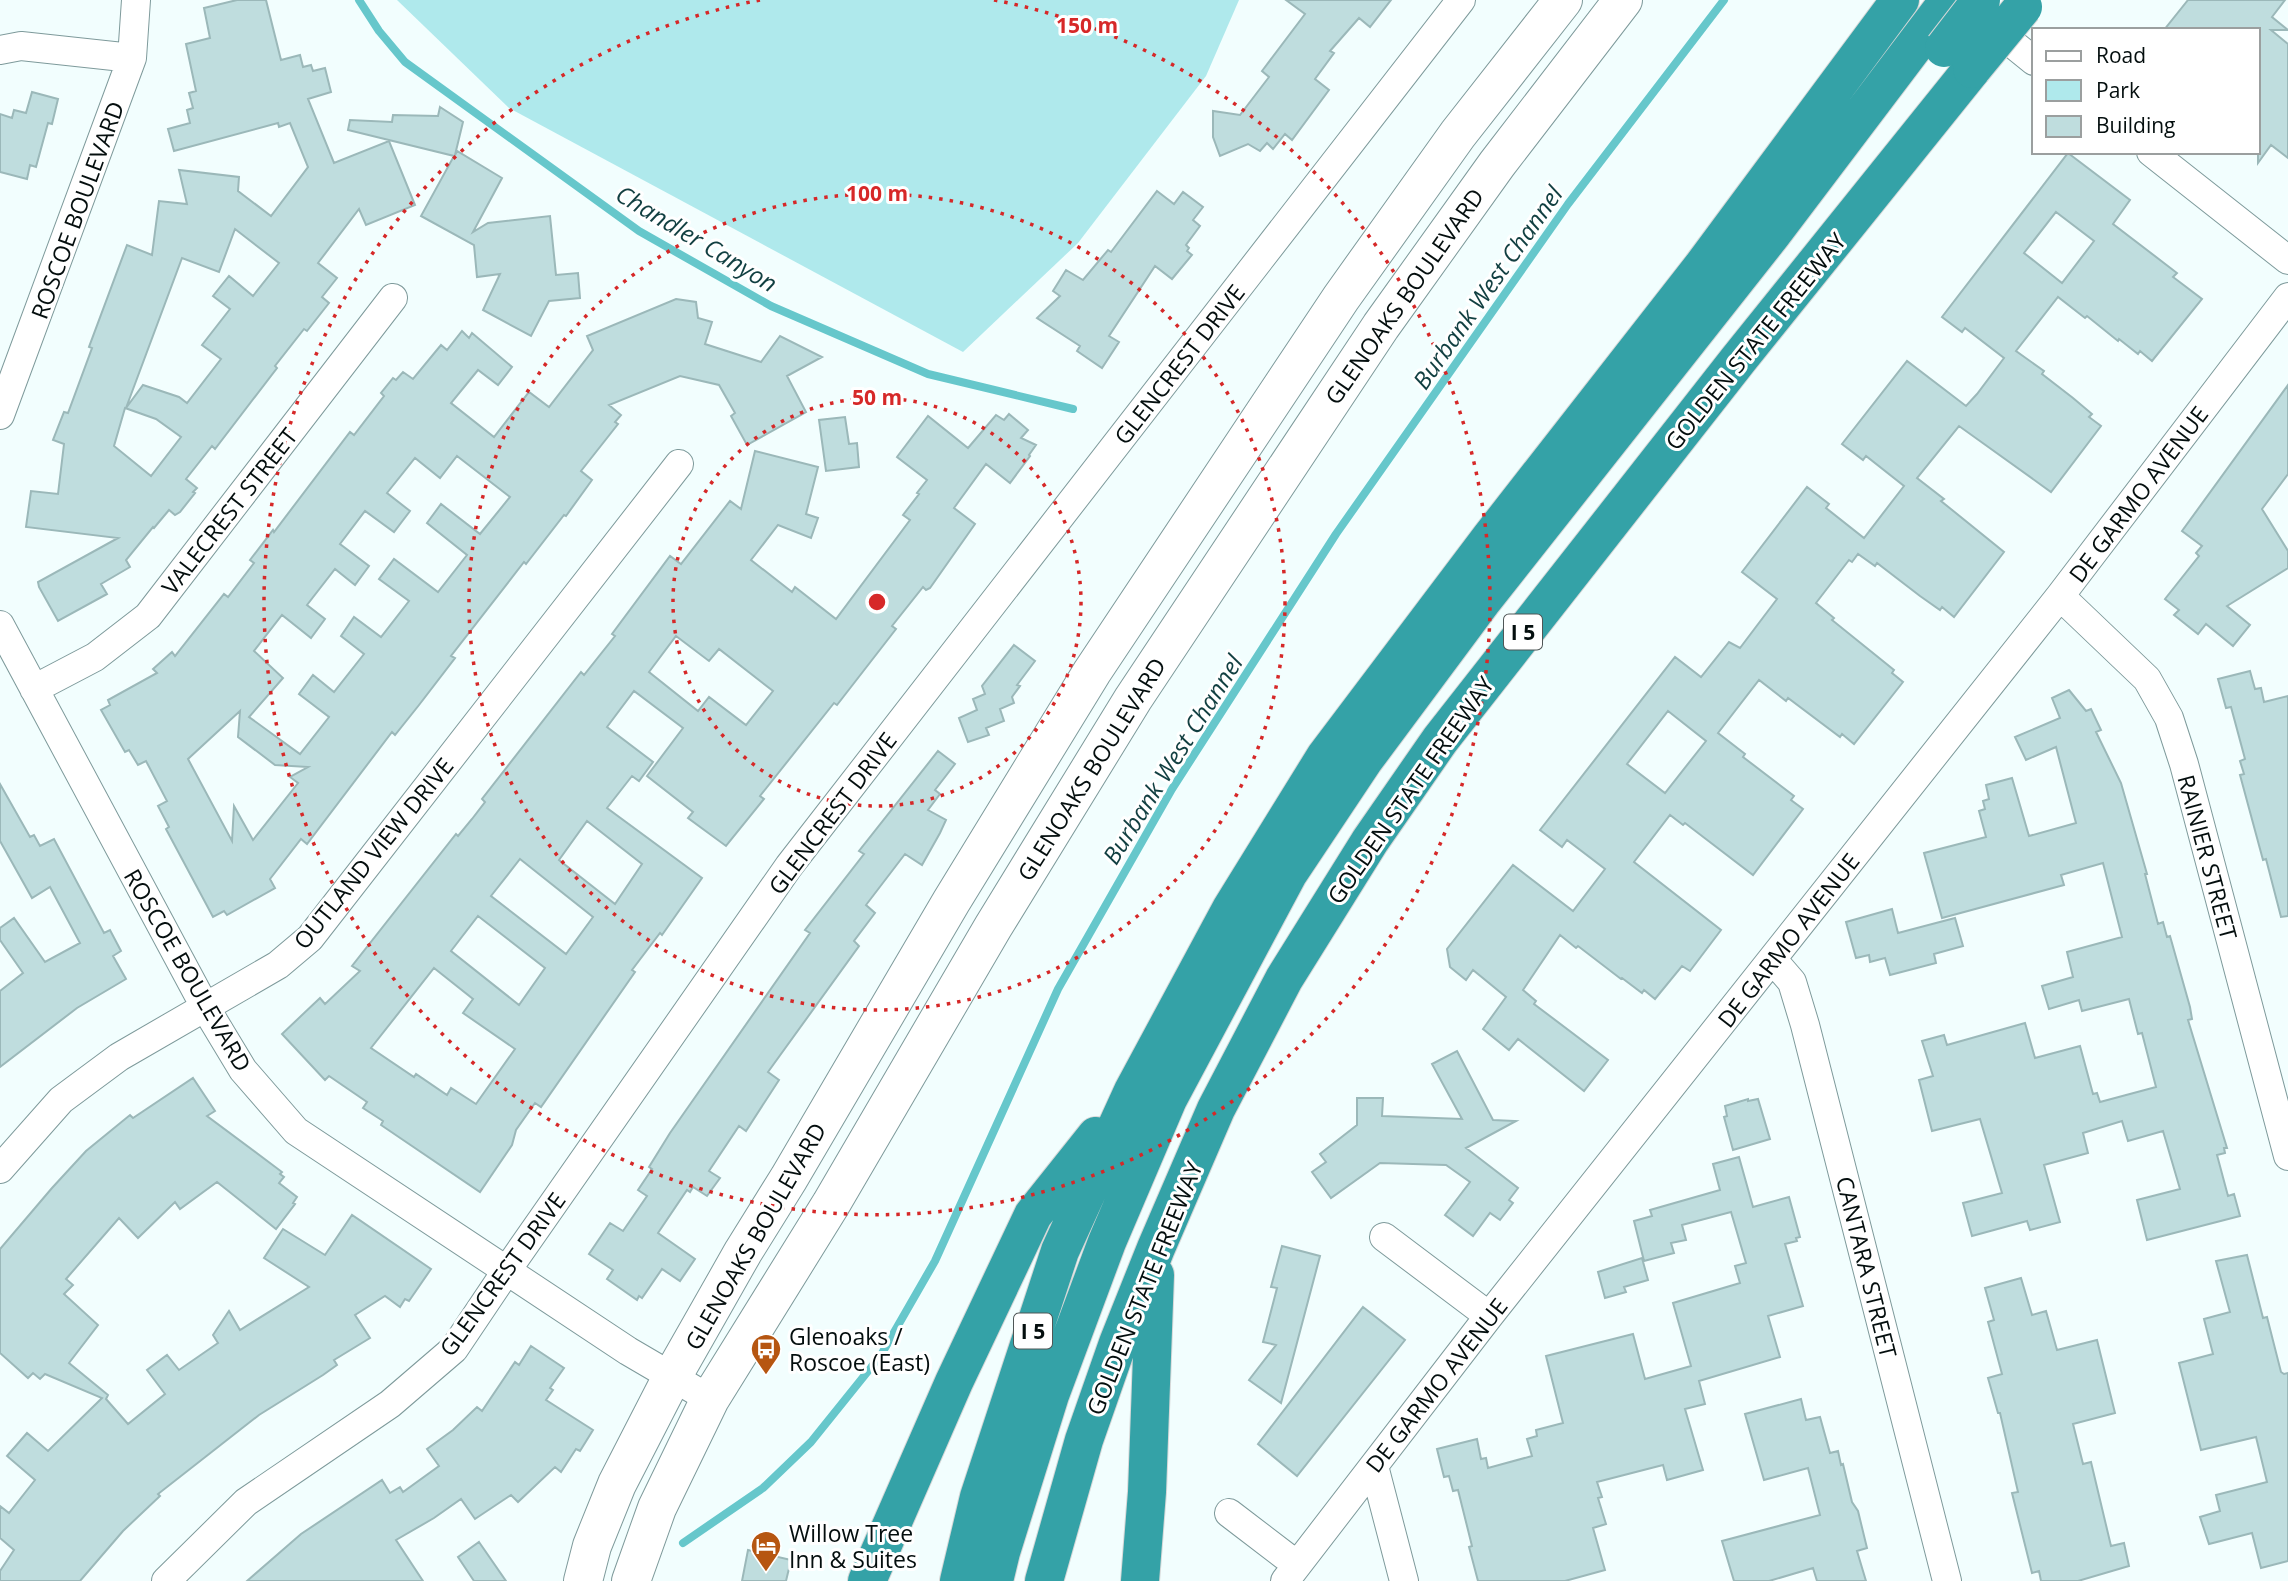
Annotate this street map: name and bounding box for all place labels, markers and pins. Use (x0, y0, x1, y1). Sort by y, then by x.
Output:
centre of rings (865, 590, 889, 614)
place label: Glenoaks / Roscoe (East) (789, 1320, 930, 1378)
bus stop icon: Glenoaks / Roscoe (East) (749, 1332, 783, 1376)
place label: Willow Tree Inn & Suites (789, 1517, 917, 1575)
hotel icon: Willow Tree Inn & Suites (749, 1529, 783, 1573)

